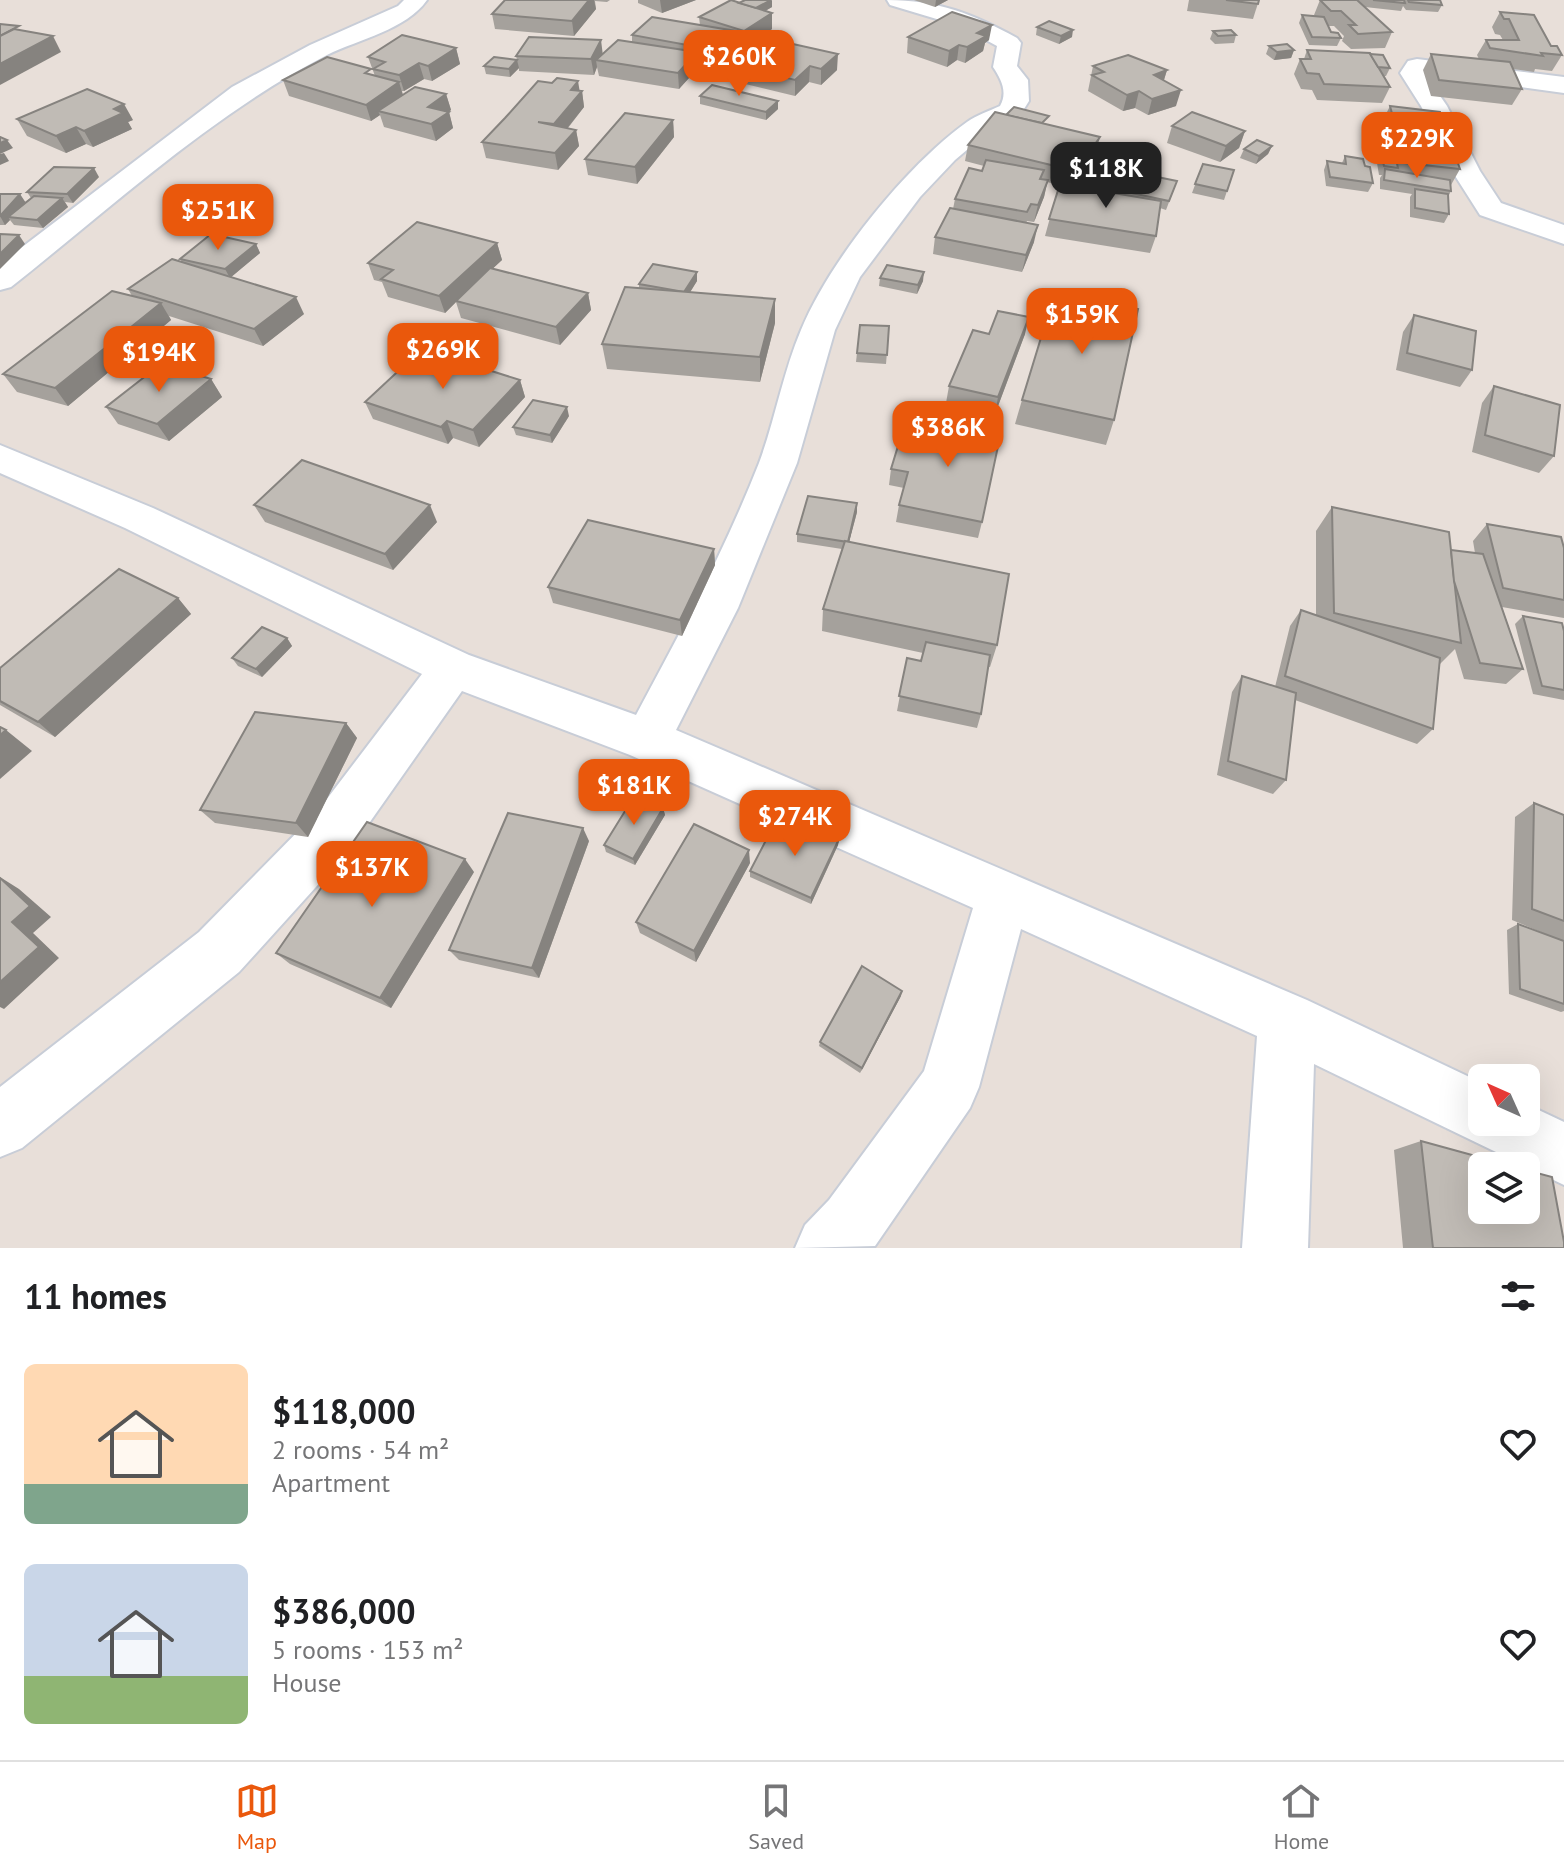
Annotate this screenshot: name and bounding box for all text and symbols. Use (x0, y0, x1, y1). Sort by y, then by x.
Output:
pin: $260K (683, 30, 795, 98)
text: $260K (701, 39, 777, 72)
pin: $229K (1361, 112, 1473, 180)
text: $229K (1379, 121, 1455, 154)
pin: $118K (1050, 142, 1162, 210)
text: $118K (1068, 151, 1144, 184)
pin: $251K (162, 184, 274, 252)
text: $251K (180, 193, 256, 226)
pin: $159K (1026, 288, 1138, 356)
text: $159K (1044, 297, 1120, 330)
pin: $269K (387, 323, 499, 391)
pin: $194K (103, 326, 215, 394)
text: $269K (405, 332, 481, 365)
text: $194K (121, 335, 197, 368)
pin: $386K (892, 401, 1004, 469)
text: $386K (910, 410, 986, 443)
pin: $181K (578, 759, 690, 827)
text: $181K (596, 768, 672, 801)
pin: $274K (739, 790, 851, 858)
text: $274K (757, 799, 833, 832)
pin: $137K (316, 841, 428, 909)
text: $137K (334, 850, 410, 883)
north arrow (1468, 1064, 1540, 1136)
map controls (1468, 1064, 1540, 1224)
button: layers (1468, 1152, 1540, 1224)
text: 11 homes (24, 1274, 167, 1318)
icon: filters (1496, 1274, 1540, 1318)
text: $118,000 (272, 1389, 416, 1433)
icon: home (88, 1396, 184, 1492)
icon: heart (1496, 1422, 1540, 1466)
text: 2 rooms · 54 m² (272, 1433, 449, 1466)
text: Apartment (272, 1466, 390, 1499)
text: $386,000 (272, 1589, 416, 1633)
icon: home (88, 1596, 184, 1692)
icon: heart (1496, 1622, 1540, 1666)
text: 5 rooms · 153 m² (272, 1633, 464, 1666)
text: House (272, 1666, 342, 1699)
tab: Map (235, 1779, 279, 1855)
tab: Saved (748, 1779, 804, 1855)
tab: Home (1274, 1779, 1329, 1855)

